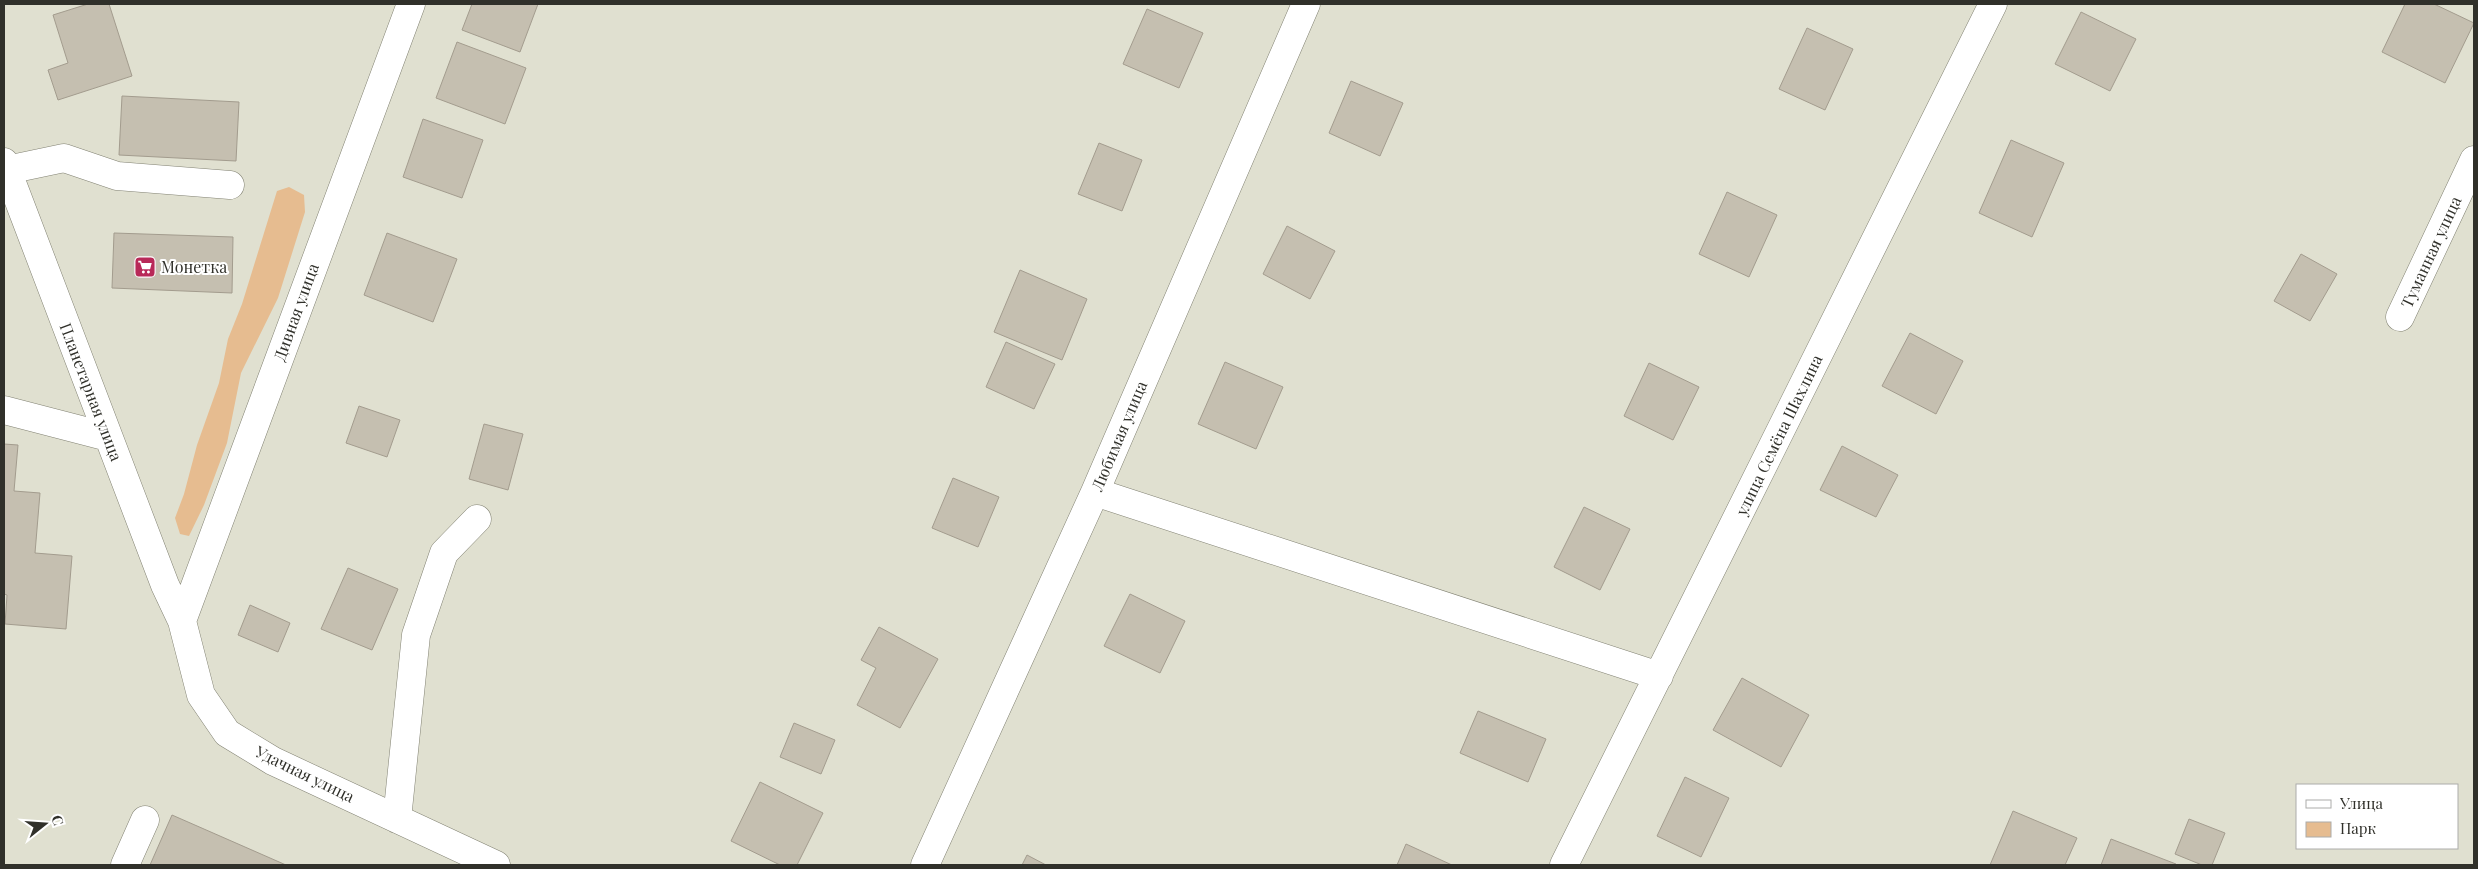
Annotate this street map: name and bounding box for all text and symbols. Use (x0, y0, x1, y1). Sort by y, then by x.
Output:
street label: Туманная улица (2396, 193, 2466, 311)
supermarket icon: Монетка (133, 255, 157, 279)
place label: Монетка (161, 256, 227, 277)
street label: Дивная улица (268, 260, 323, 364)
street label: Планетарная улица (55, 320, 128, 464)
street label: улица Семёна Шахлина (1730, 351, 1827, 520)
street label: Любимая улица (1085, 378, 1151, 495)
street label: Удачная улица (251, 740, 358, 807)
legend (2296, 784, 2458, 849)
text: Улица (2339, 793, 2383, 813)
north arrow (20, 799, 70, 849)
text: С (47, 813, 68, 828)
text: Парк (2340, 818, 2376, 838)

